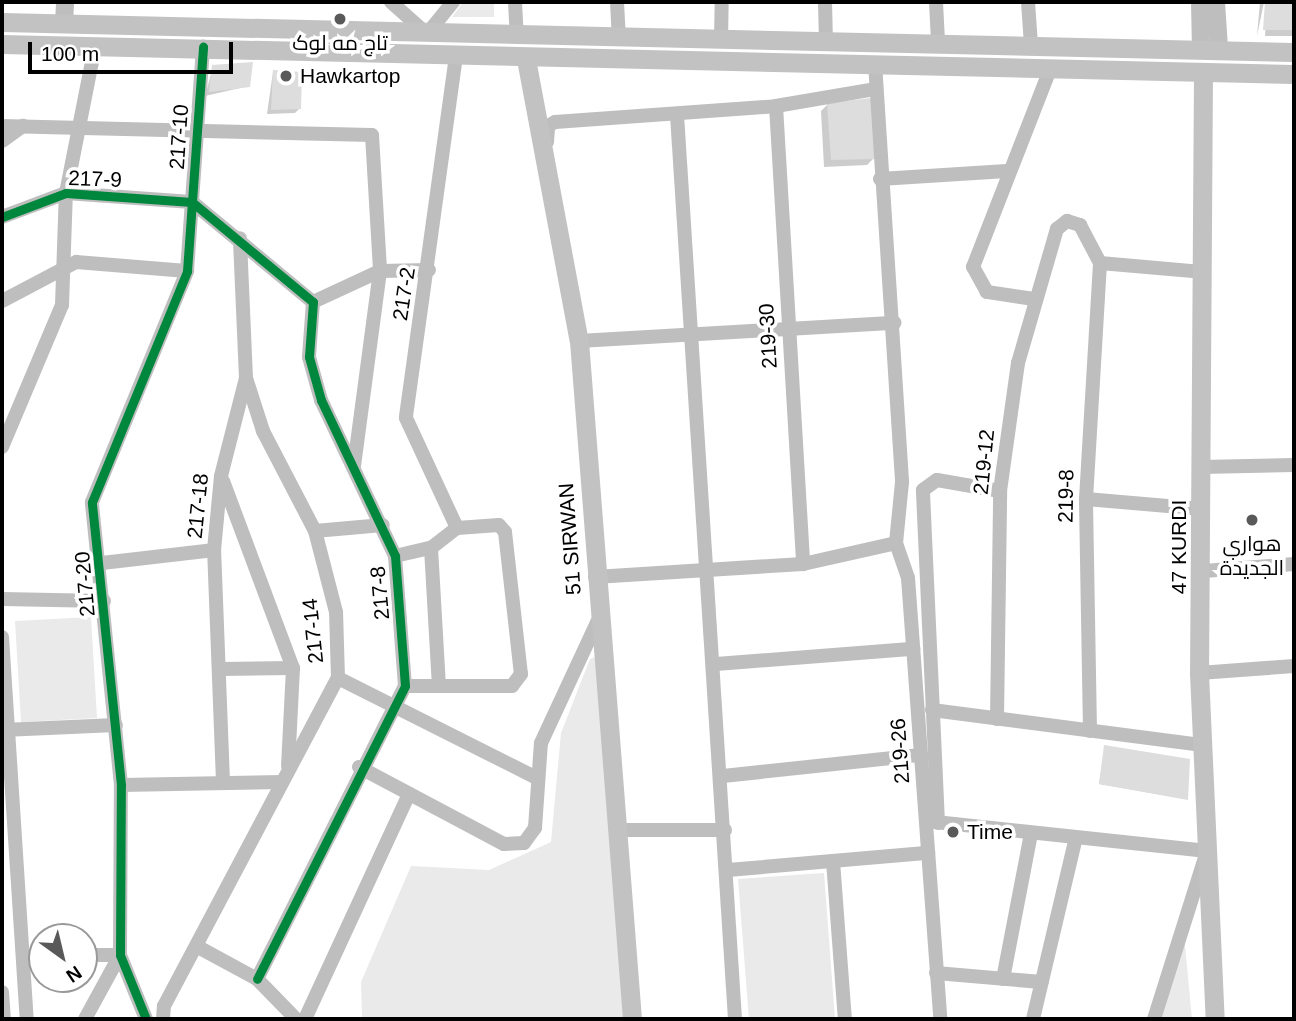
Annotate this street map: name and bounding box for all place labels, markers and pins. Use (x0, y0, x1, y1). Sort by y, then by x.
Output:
marker: تاج مه لوک (332, 11, 348, 27)
place label: تاج مه لوک (292, 30, 388, 56)
place label: Hawkartop (300, 63, 400, 89)
marker: Hawkartop (278, 68, 294, 84)
marker: هواري الجديدة (1244, 512, 1260, 528)
place label: هواري الجديدة (1220, 531, 1284, 581)
place label: Time (967, 819, 1013, 845)
marker: Time (945, 824, 961, 840)

